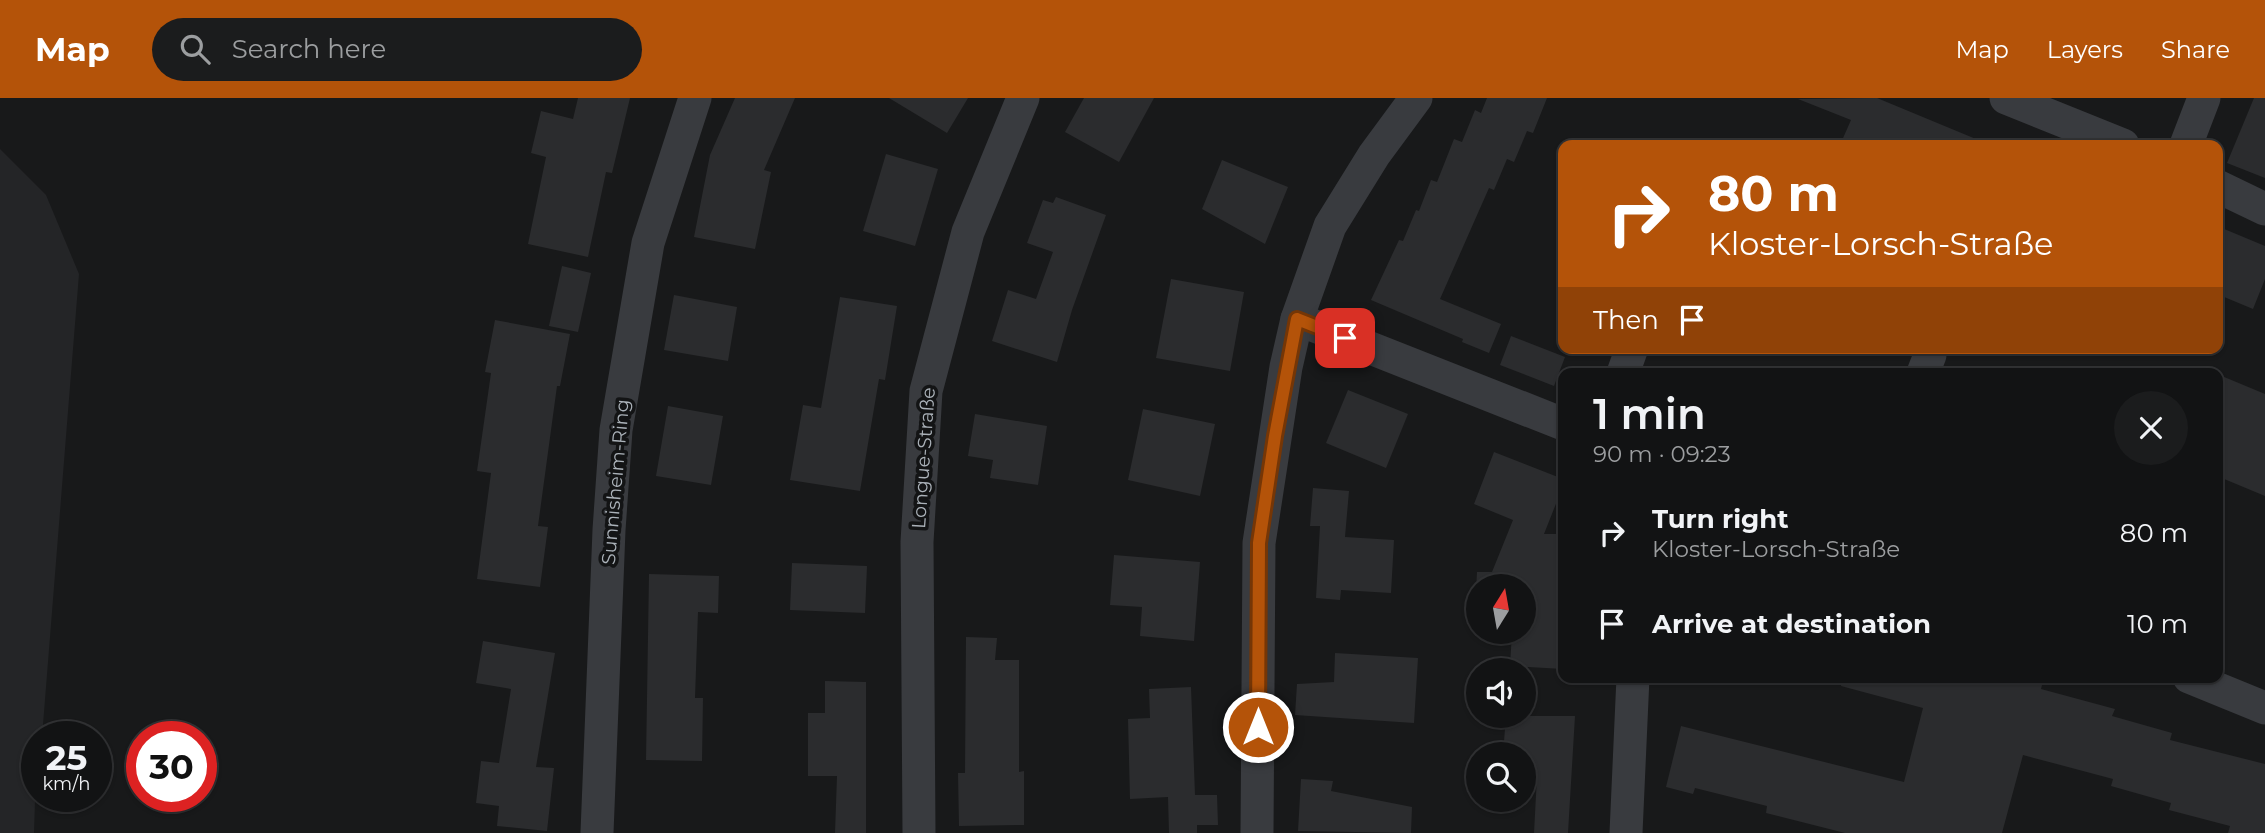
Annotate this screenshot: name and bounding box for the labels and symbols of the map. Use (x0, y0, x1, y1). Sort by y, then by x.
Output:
pin (1315, 308, 1375, 368)
street label: Longue-Straße (907, 387, 940, 530)
street label: Sunnisheim-Ring (597, 398, 634, 566)
north arrow (1466, 574, 1536, 644)
position arrow (1221, 690, 1295, 764)
speed limit sign: 30 (126, 721, 217, 812)

